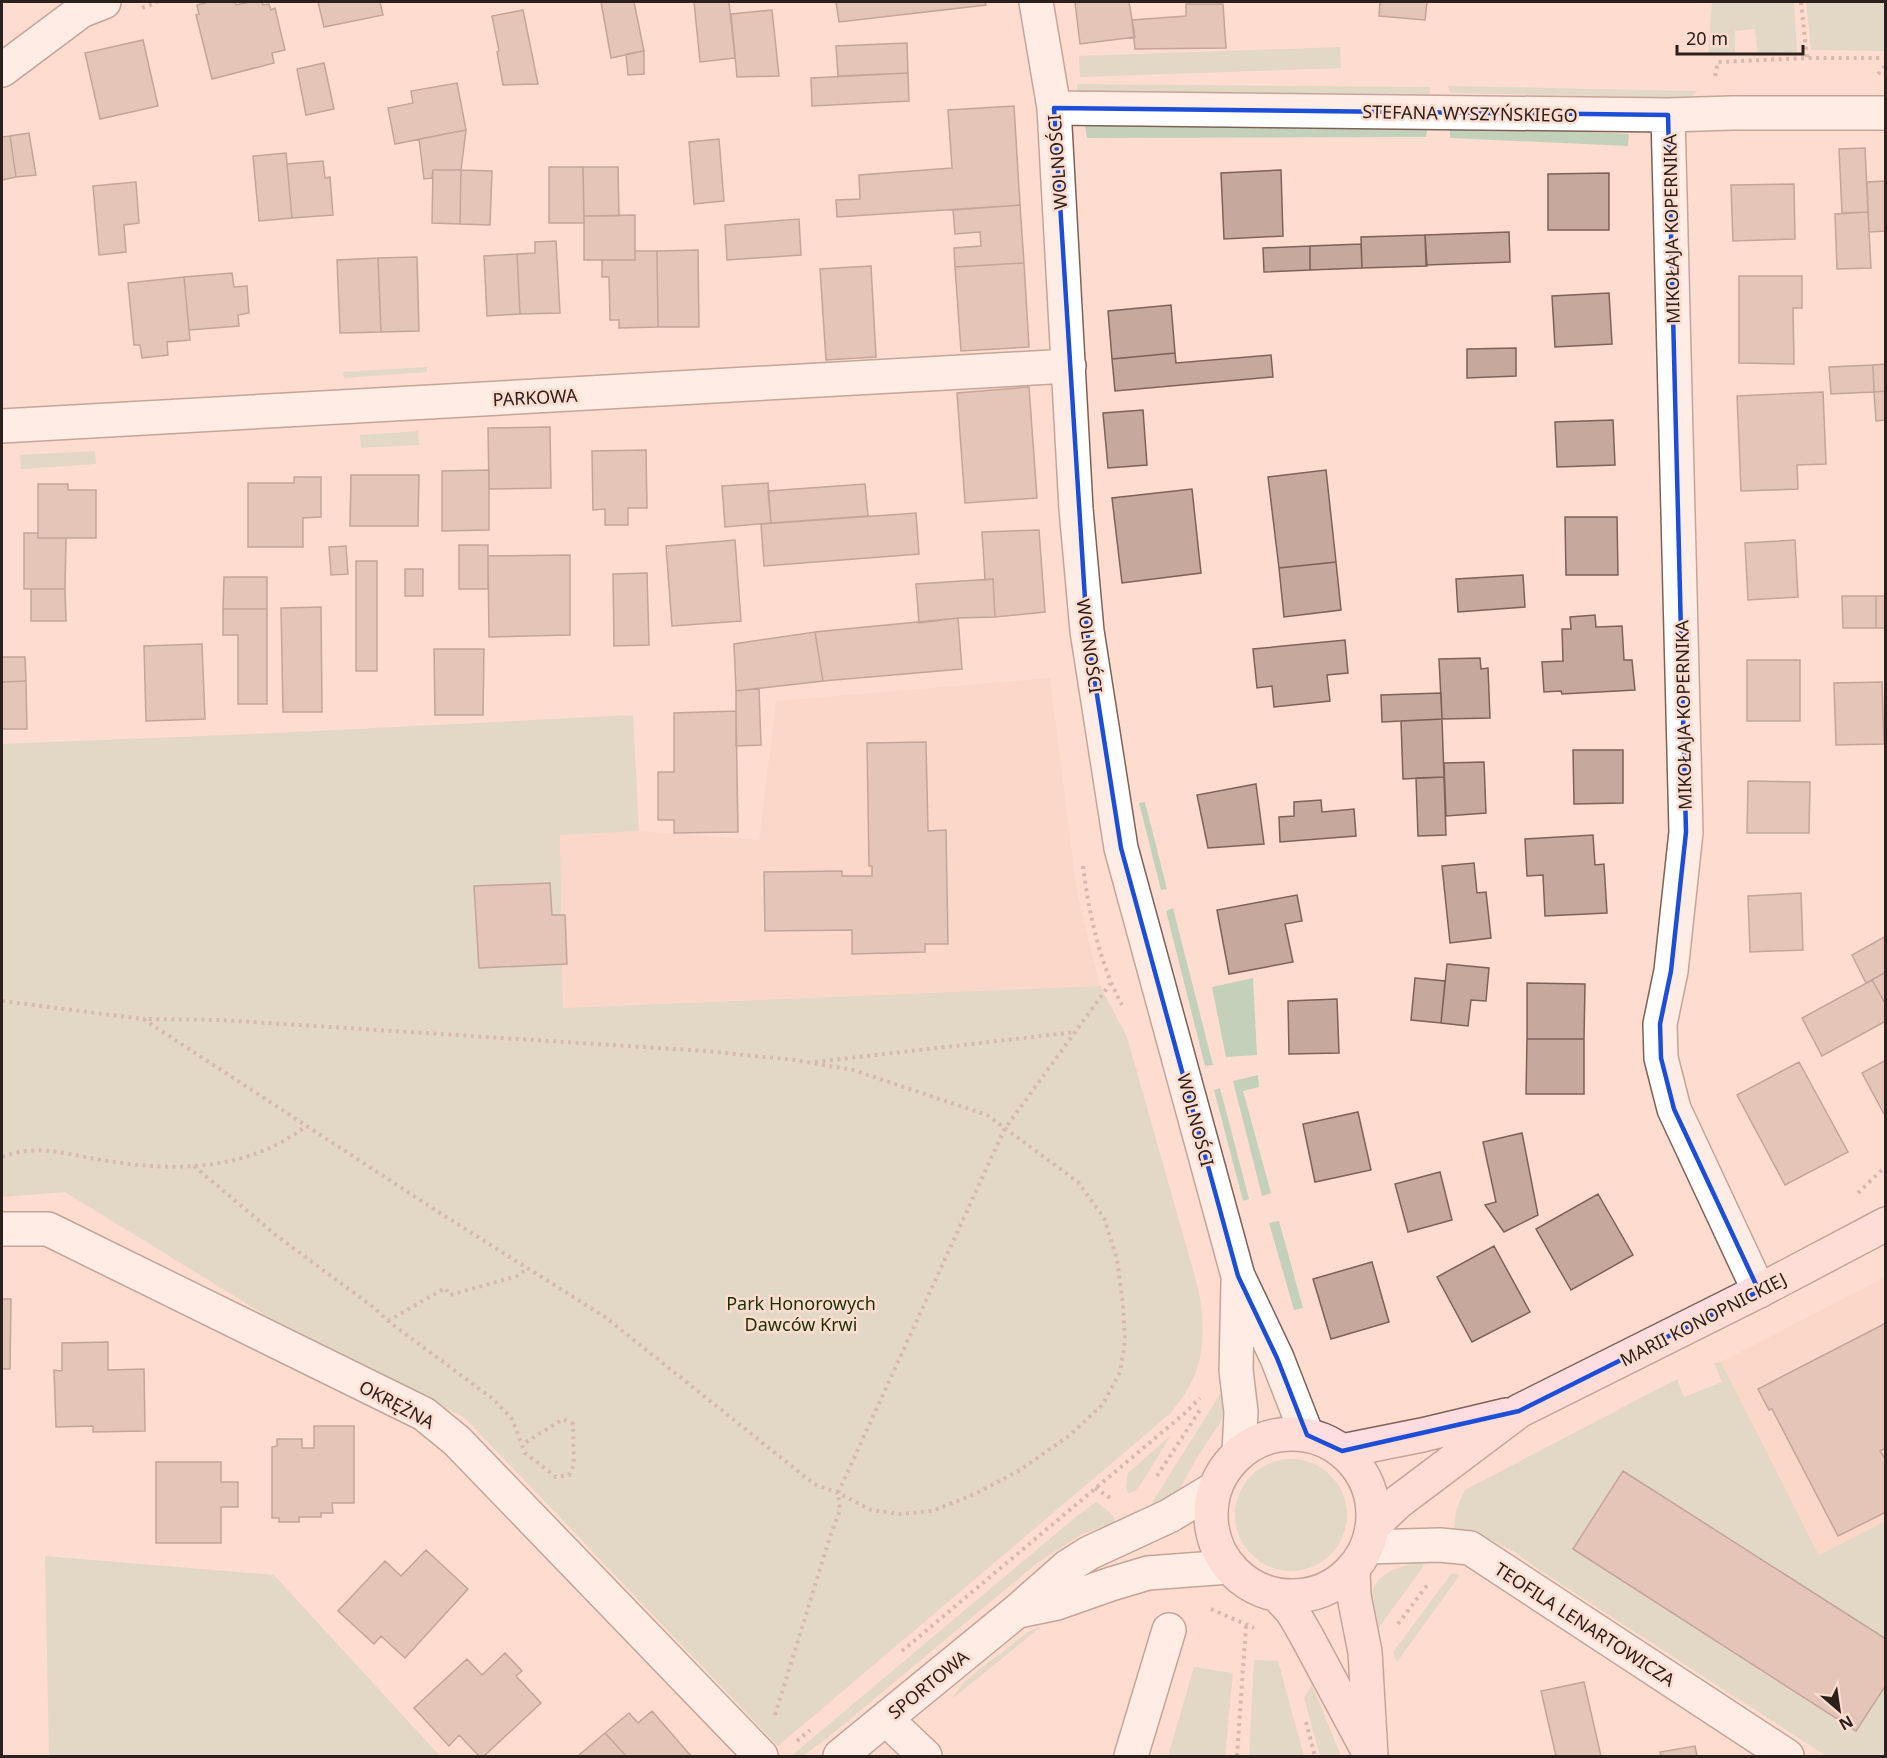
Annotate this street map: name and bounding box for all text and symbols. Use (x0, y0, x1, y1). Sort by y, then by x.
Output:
scale bar (1677, 18, 1803, 56)
text: 20 m (1686, 26, 1728, 50)
street label: STEFANA WYSZYŃSKIEGO (1362, 99, 1578, 127)
street label: WOLNOŚCI (1042, 114, 1072, 210)
street label: MIKOŁAJA KOPERNIKA (1657, 134, 1685, 324)
street label: PARKOWA (492, 383, 578, 411)
street label: WOLNOŚCI (1071, 597, 1109, 695)
street label: MIKOŁAJA KOPERNIKA (1669, 620, 1697, 810)
street label: WOLNOŚCI (1172, 1071, 1220, 1169)
street label: MARII KONOPNICKIEJ (1616, 1267, 1790, 1371)
park label: Park Honorowych Dawców Krwi (726, 1291, 876, 1336)
street label: OKRĘŻNA (355, 1374, 439, 1434)
street label: TEOFILA LENARTOWICZA (1490, 1557, 1680, 1692)
street label: SPORTOWA (883, 1644, 974, 1724)
north arrow (1809, 1680, 1869, 1740)
text: N (1835, 1710, 1857, 1736)

